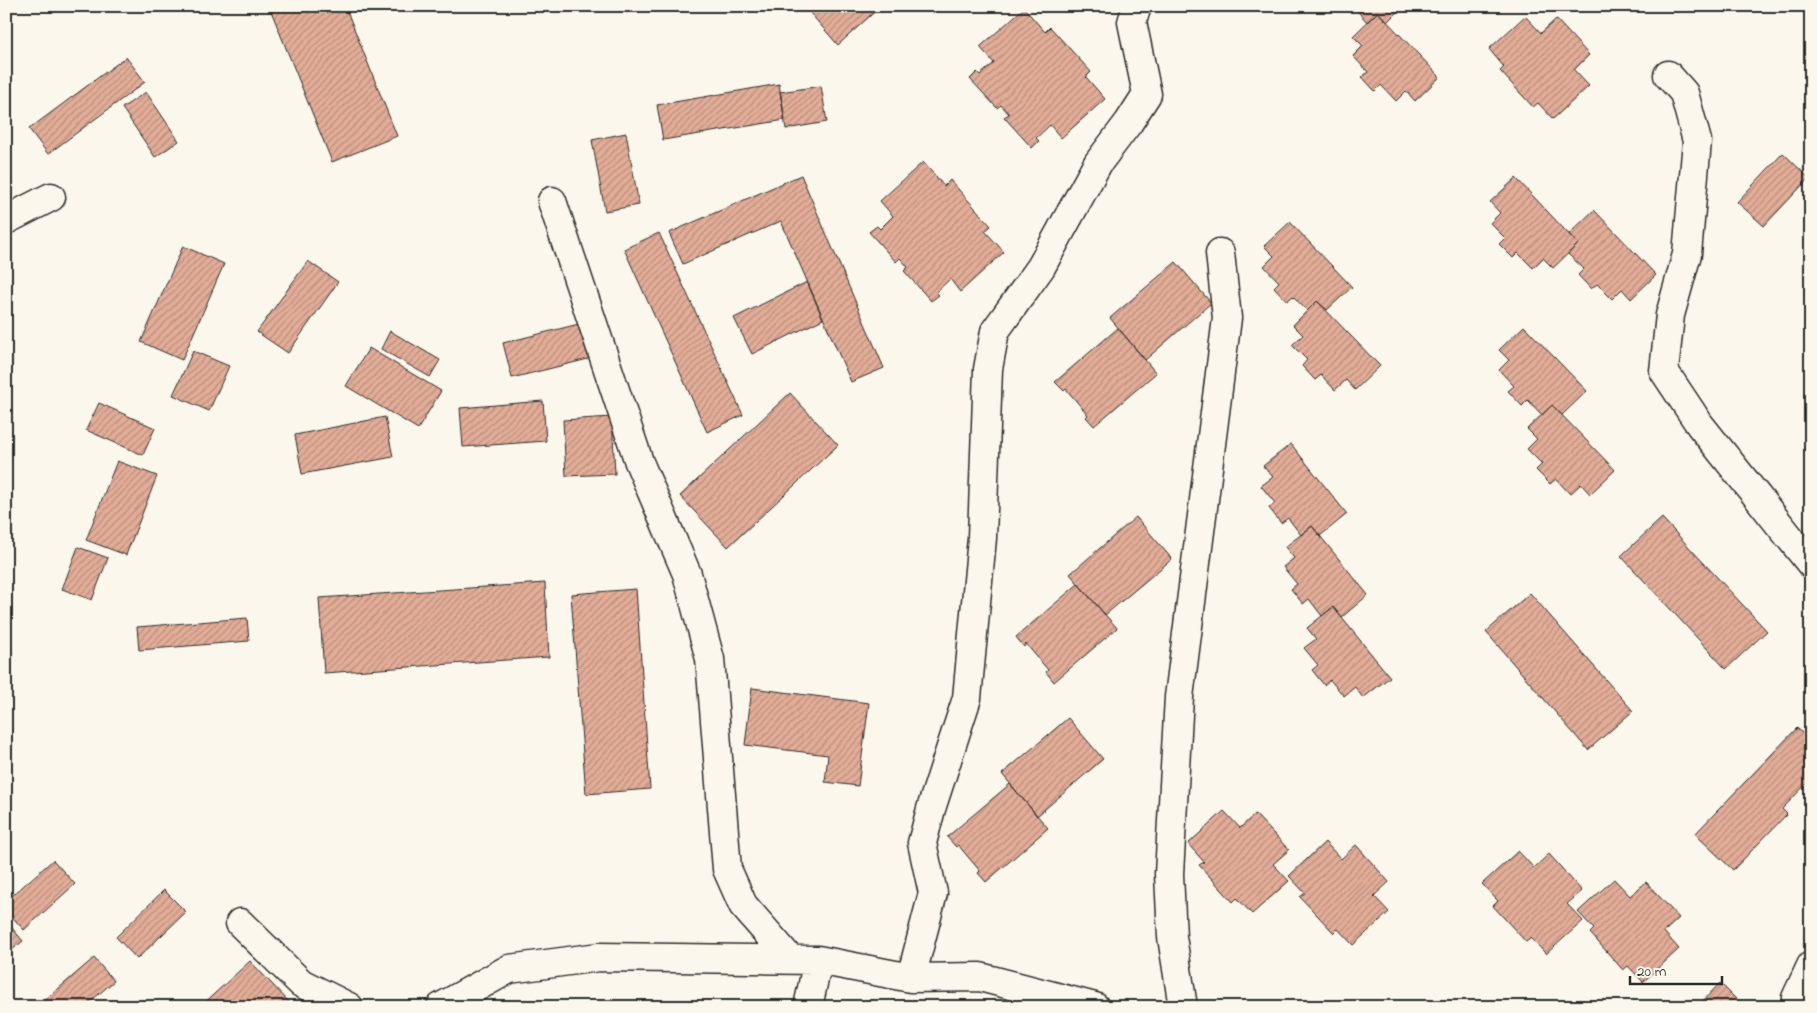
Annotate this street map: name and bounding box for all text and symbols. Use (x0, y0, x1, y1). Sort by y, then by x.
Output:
scale bar (1630, 953, 1722, 985)
text: 20 m (1637, 961, 1667, 983)

